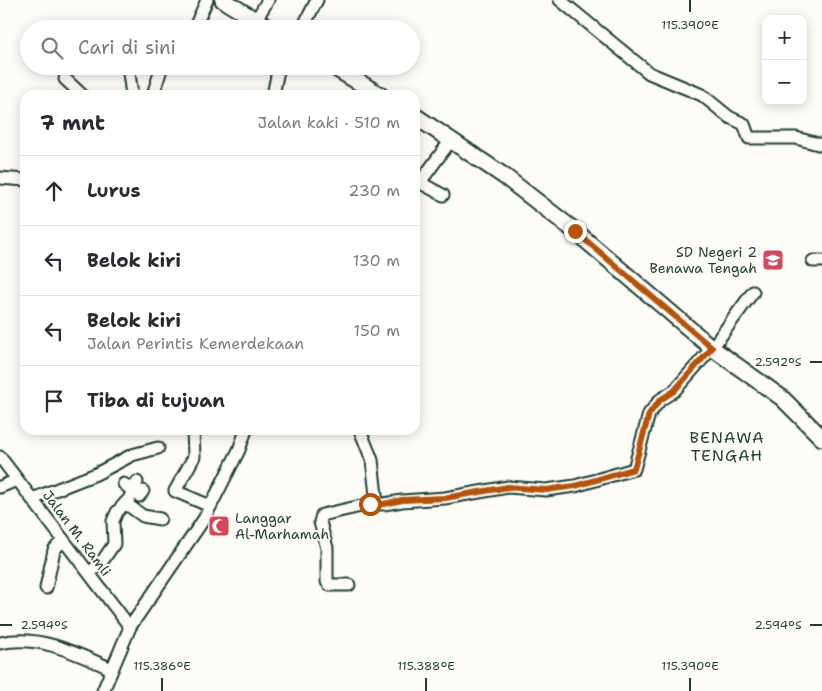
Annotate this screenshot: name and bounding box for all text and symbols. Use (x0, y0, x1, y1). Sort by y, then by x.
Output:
map controls (762, 15, 807, 105)
button: + (762, 15, 807, 60)
text: 115.390°E (661, 17, 719, 33)
search box (20, 20, 420, 75)
icon: search (38, 34, 66, 62)
text: Cari di sini (78, 35, 176, 60)
button: − (762, 60, 807, 105)
text: 7 mnt (40, 109, 105, 137)
text: Jalan kaki · 510 m (257, 112, 400, 133)
icon: ahead (40, 177, 68, 205)
text: Lurus (87, 178, 141, 203)
text: 230 m (348, 180, 400, 201)
route end (564, 220, 587, 243)
place label: SD Negeri 2 Benawa Tengah (650, 243, 757, 277)
icon: left (40, 247, 68, 275)
text: Belok kiri (87, 248, 181, 273)
school or university icon: SD Negeri 2 Benawa Tengah (761, 248, 785, 272)
text: 130 m (353, 250, 400, 271)
text: Belok kiri (87, 308, 181, 333)
icon: left (40, 317, 68, 345)
text: 150 m (353, 320, 400, 341)
text: Jalan Perintis Kemerdekaan (87, 333, 304, 354)
text: 2.592°S (754, 354, 802, 370)
icon: arrive (40, 387, 68, 415)
text: Tiba di tujuan (87, 388, 225, 413)
district label: BENAWA TENGAH (689, 427, 765, 466)
street label: Jalan M. Ramli (39, 486, 115, 580)
route start (359, 493, 382, 516)
place label: Langgar Al-Marhamah (235, 509, 329, 543)
mosque icon: Langgar Al-Marhamah (207, 514, 231, 538)
text: 2.594°S (20, 617, 68, 633)
text: 2.594°S (754, 617, 802, 633)
text: 115.386°E (133, 658, 191, 674)
text: 115.388°E (397, 658, 455, 674)
text: 115.390°E (661, 658, 719, 674)

